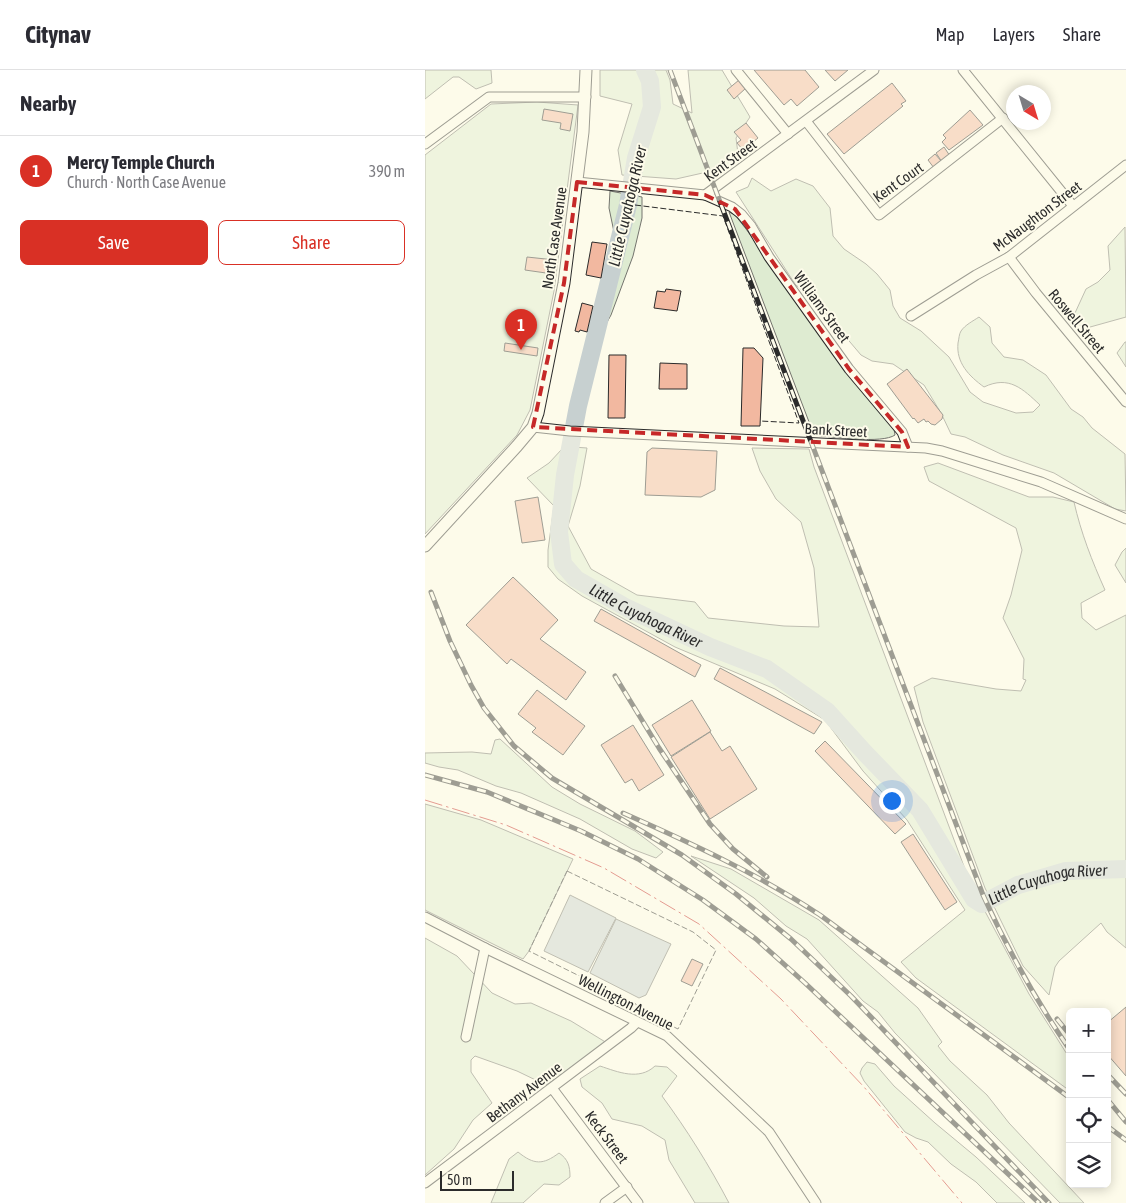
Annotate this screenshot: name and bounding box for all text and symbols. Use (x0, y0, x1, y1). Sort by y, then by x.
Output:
text: Citynav (25, 21, 91, 48)
text: Map (935, 24, 964, 45)
text: Layers (992, 24, 1035, 45)
text: Share (1063, 24, 1101, 45)
north arrow (1006, 85, 1051, 130)
text: Nearby (20, 91, 76, 115)
street label: Kent Street (701, 135, 759, 185)
water label: Little Cuyahoga River (604, 143, 651, 268)
text: Mercy Temple Church (67, 151, 215, 173)
street label: Kent Court (870, 159, 926, 205)
text: 1 (32, 162, 40, 180)
text: 390 m (369, 162, 405, 180)
text: Church · North Case Avenue (67, 173, 226, 191)
street label: McNaughton Street (990, 177, 1084, 255)
street label: North Case Avenue (538, 186, 570, 290)
button: Save (20, 220, 208, 265)
button: Share (218, 220, 405, 265)
street label: Williams Street (791, 268, 853, 346)
street label: Roswell Street (1045, 286, 1109, 356)
pin: 1 (505, 309, 537, 350)
street label: Bank Street (804, 420, 868, 440)
water label: Little Cuyahoga River (586, 580, 706, 652)
your location (879, 788, 905, 814)
water label: Little Cuyahoga River (985, 861, 1109, 908)
street label: Wellington Avenue (576, 971, 677, 1033)
map controls (1066, 1008, 1111, 1188)
button: + (1066, 1008, 1111, 1053)
button: − (1066, 1053, 1111, 1098)
street label: Bethany Avenue (483, 1058, 565, 1126)
button: locate (1066, 1098, 1111, 1143)
street label: Keck Street (582, 1108, 632, 1166)
button: layers (1066, 1143, 1111, 1188)
scale bar (440, 1168, 514, 1191)
text: 50 m (447, 1172, 472, 1188)

